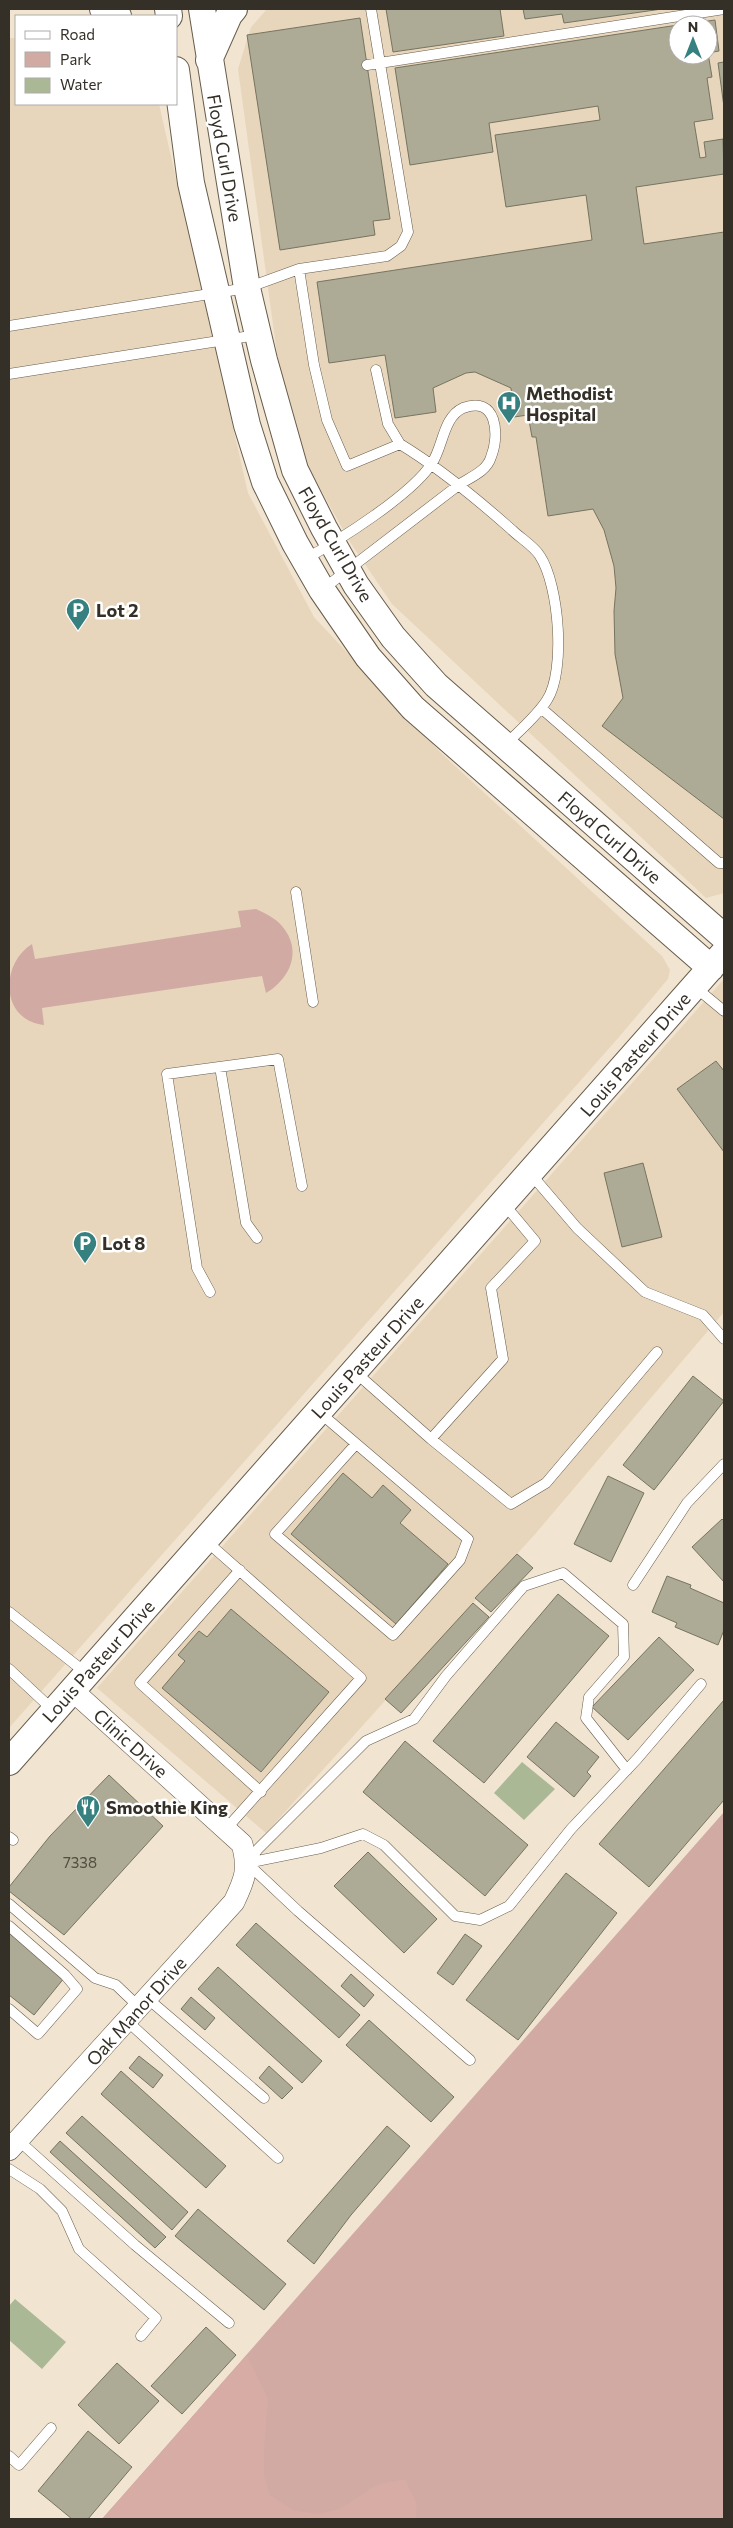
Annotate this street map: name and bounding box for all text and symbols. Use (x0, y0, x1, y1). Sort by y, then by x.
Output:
legend (15, 15, 178, 105)
north arrow (668, 15, 718, 65)
text: N (688, 18, 698, 35)
text: Road (60, 25, 95, 43)
text: Park (60, 50, 91, 68)
text: Water (60, 75, 102, 93)
street label: Floyd Curl Drive (203, 92, 247, 224)
place label: Methodist Hospital (526, 382, 613, 425)
hospital icon: Methodist Hospital (496, 390, 522, 424)
street label: Floyd Curl Drive (294, 482, 378, 606)
parking icon: Lot 2 (65, 597, 91, 631)
place label: Lot 2 (96, 599, 138, 621)
street label: Floyd Curl Drive (554, 786, 666, 888)
street label: Louis Pasteur Drive (575, 987, 695, 1121)
parking icon: Lot 8 (72, 1230, 98, 1264)
place label: Lot 8 (102, 1232, 145, 1254)
street label: Louis Pasteur Drive (306, 1291, 428, 1423)
street label: Louis Pasteur Drive (37, 1595, 159, 1727)
street label: Clinic Drive (89, 1704, 173, 1782)
restaurant icon: Smoothie King (75, 1794, 101, 1828)
place label: Smoothie King (106, 1796, 228, 1818)
house number: 7338 (63, 1853, 97, 1871)
street label: Oak Manor Drive (81, 1952, 191, 2070)

